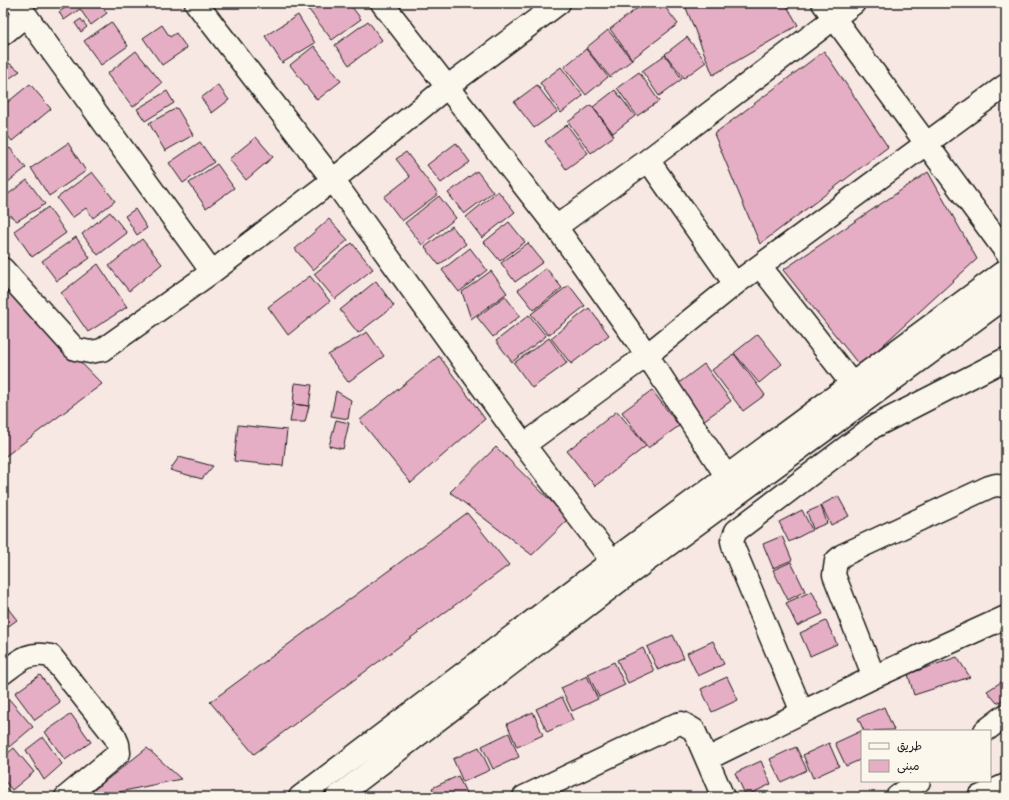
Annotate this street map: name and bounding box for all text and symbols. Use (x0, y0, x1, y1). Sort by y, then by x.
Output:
legend (861, 730, 991, 782)
text: طريق (897, 739, 922, 754)
text: مبنى (897, 759, 920, 774)

